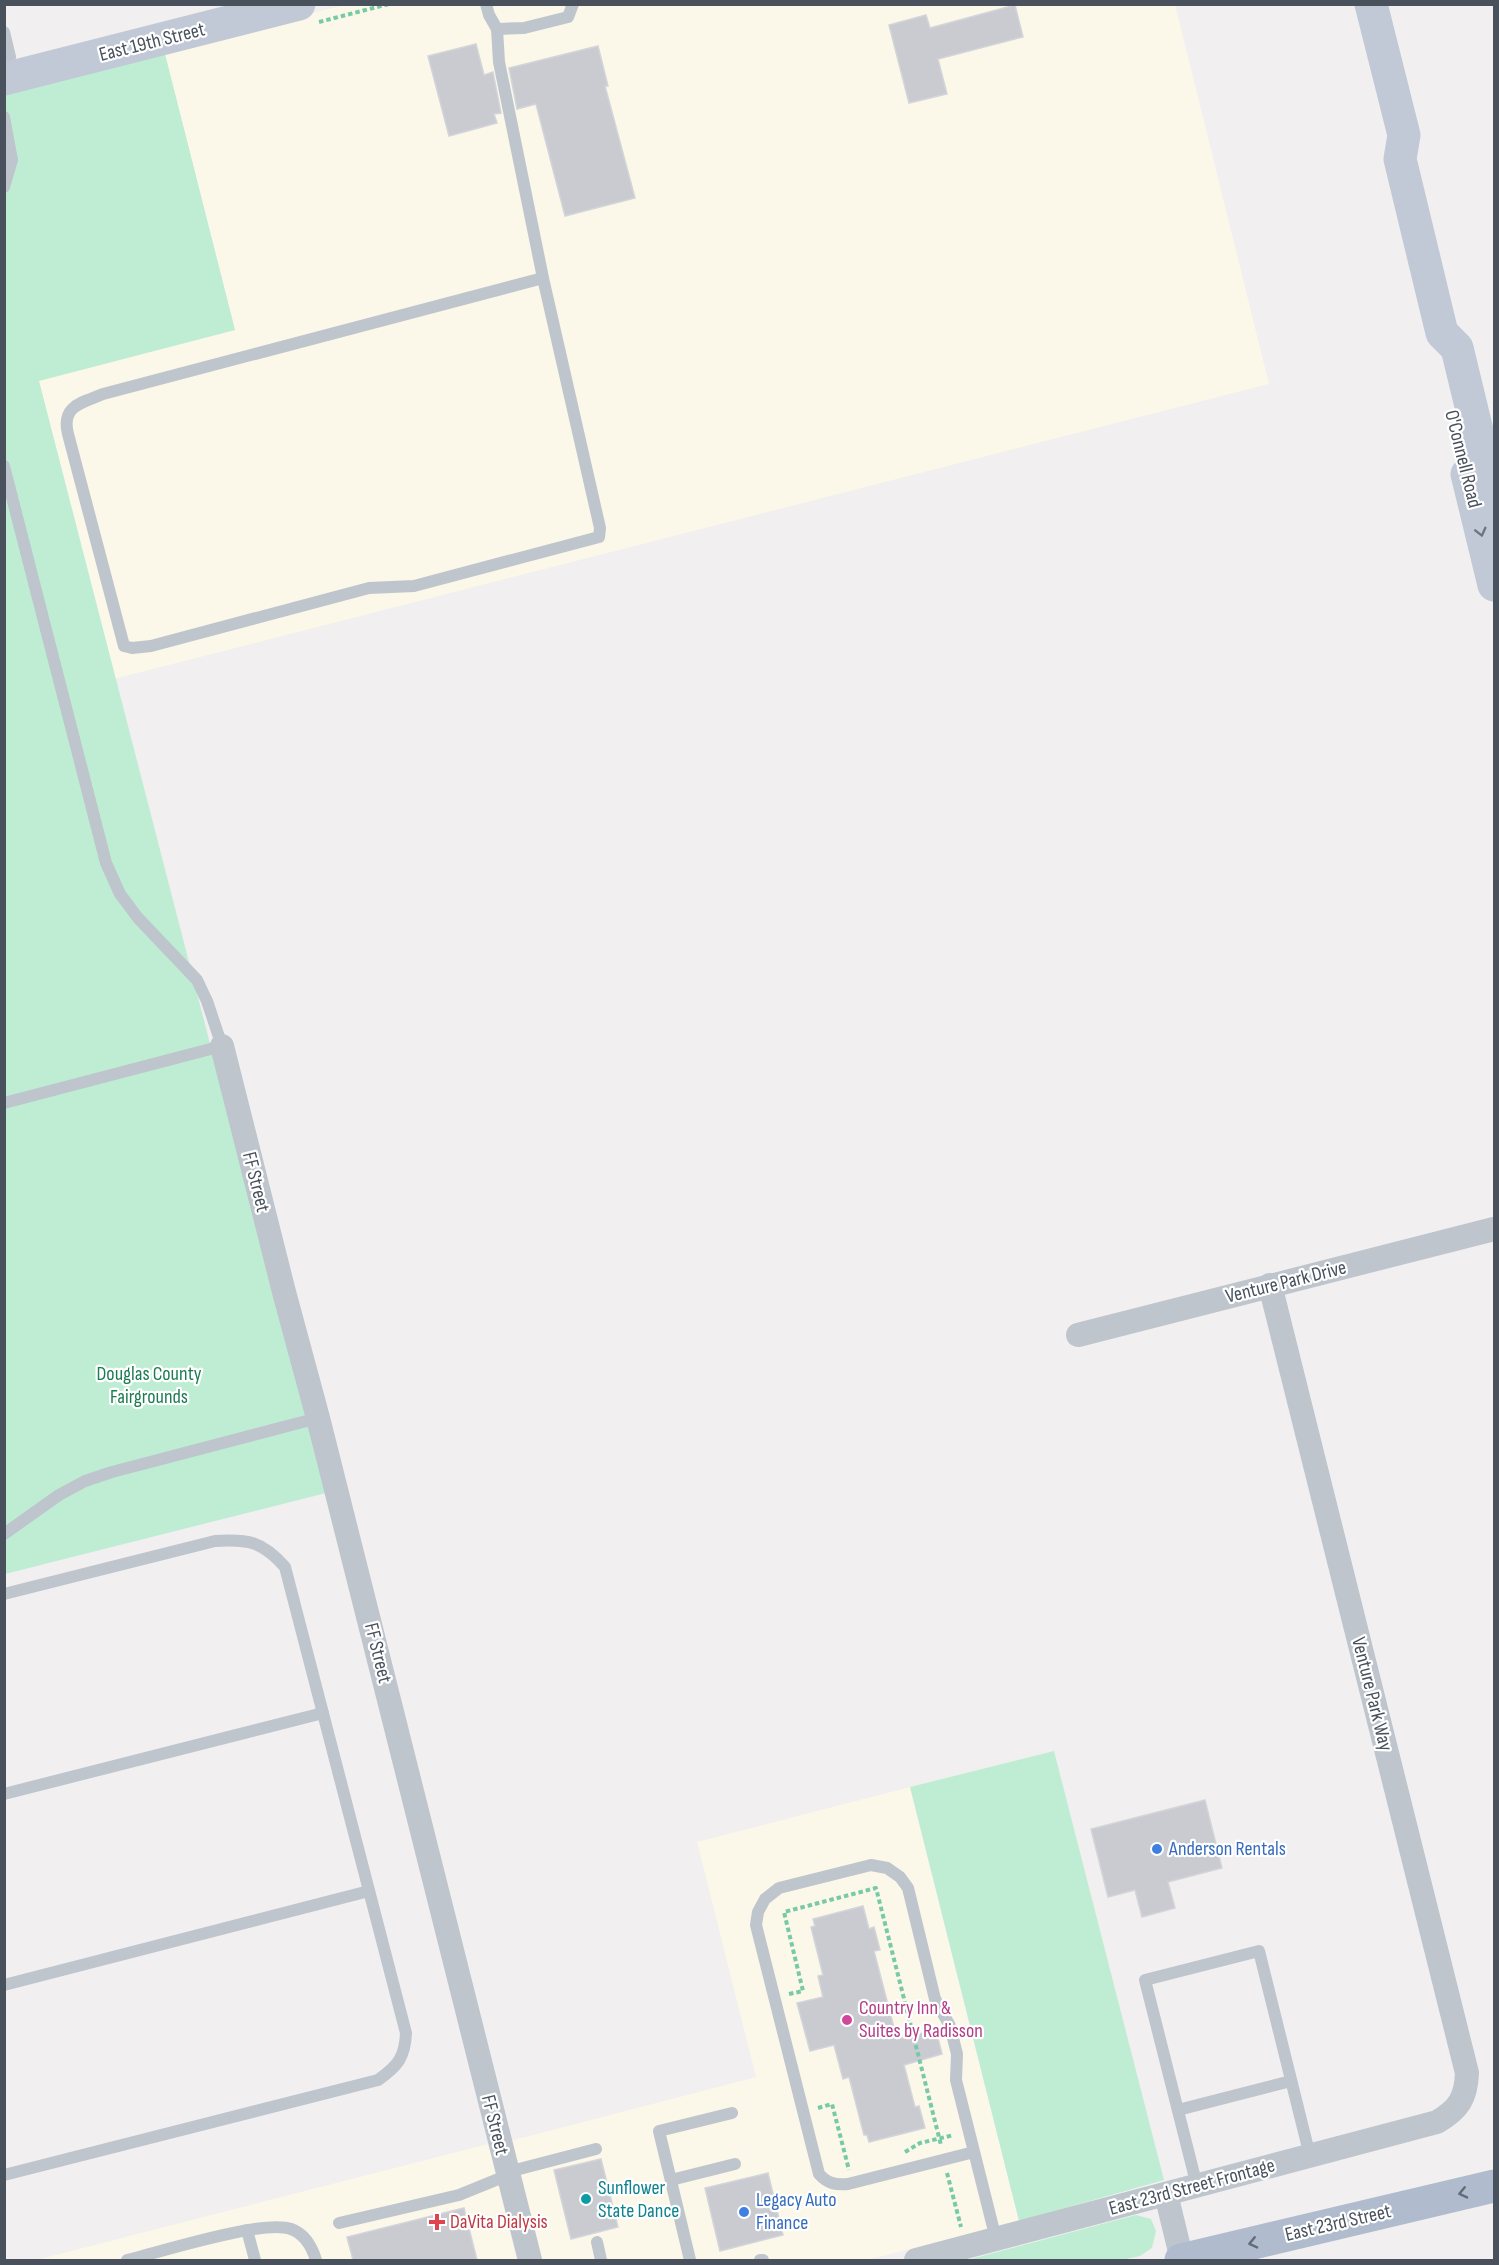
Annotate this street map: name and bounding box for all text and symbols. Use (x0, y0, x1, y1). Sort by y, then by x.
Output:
street label: East 19th Street (97, 17, 207, 67)
street label: O'Connell Road (1439, 408, 1487, 510)
one-way arrow (1474, 527, 1487, 537)
street label: FF Street (237, 1149, 275, 1215)
street label: Venture Park Drive (1223, 1255, 1349, 1309)
park label: Douglas County Fairgrounds (97, 1362, 202, 1409)
street label: FF Street (359, 1620, 397, 1686)
street label: Venture Park Way (1346, 1635, 1398, 1754)
place label: Anderson Rentals (1168, 1837, 1286, 1861)
marker: Anderson Rentals (1150, 1842, 1164, 1856)
place label: Country Inn & Suites by Radisson (859, 1996, 983, 2043)
marker: Country Inn & Suites by Radisson (840, 2013, 854, 2027)
street label: FF Street (476, 2092, 514, 2158)
street label: East 23rd Street Frontage (1106, 2153, 1278, 2221)
place label: Sunflower State Dance (598, 2176, 679, 2223)
one-way arrow (1459, 2186, 1469, 2199)
place label: Legacy Auto Finance (756, 2188, 837, 2235)
marker: Sunflower State Dance (579, 2192, 593, 2206)
street label: East 23rd Street (1283, 2199, 1393, 2247)
marker: Legacy Auto Finance (737, 2205, 751, 2219)
place label: DaVita Dialysis (450, 2210, 548, 2234)
marker: DaVita Dialysis (428, 2213, 446, 2231)
one-way arrow (1248, 2236, 1258, 2249)

